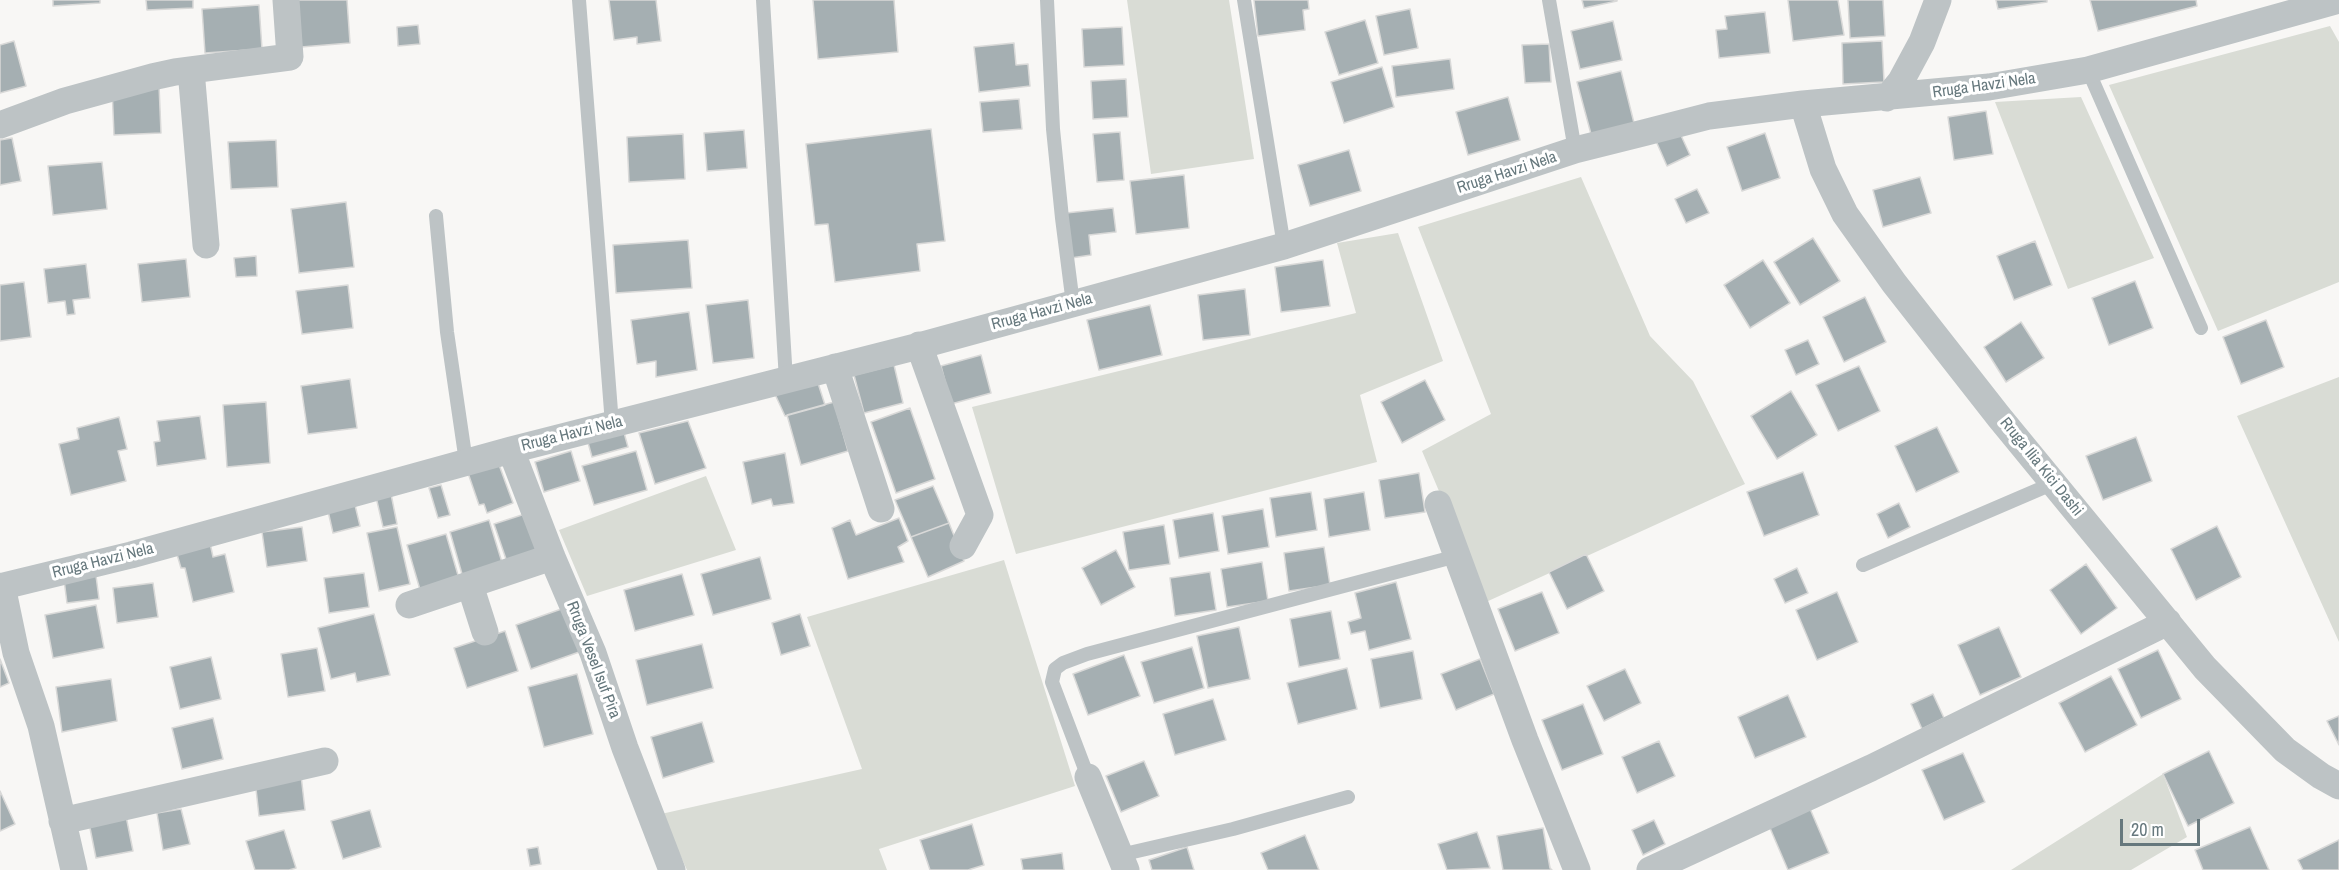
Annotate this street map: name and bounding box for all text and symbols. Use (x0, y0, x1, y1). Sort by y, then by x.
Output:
street label: Rruga Havzi Nela (1931, 69, 2037, 103)
street label: Rruga Havzi Nela (1455, 148, 1559, 198)
street label: Rruga Havzi Nela (990, 289, 1094, 335)
street label: Rruga Havzi Nela (519, 412, 625, 456)
street label: Rruga Ilia Kici Dashi (1995, 414, 2087, 520)
street label: Rruga Havzi Nela (50, 539, 156, 583)
street label: Rruga Vesel Isuf Pira (562, 599, 624, 721)
scale bar (2123, 807, 2202, 845)
text: 20 m (2131, 817, 2164, 842)

